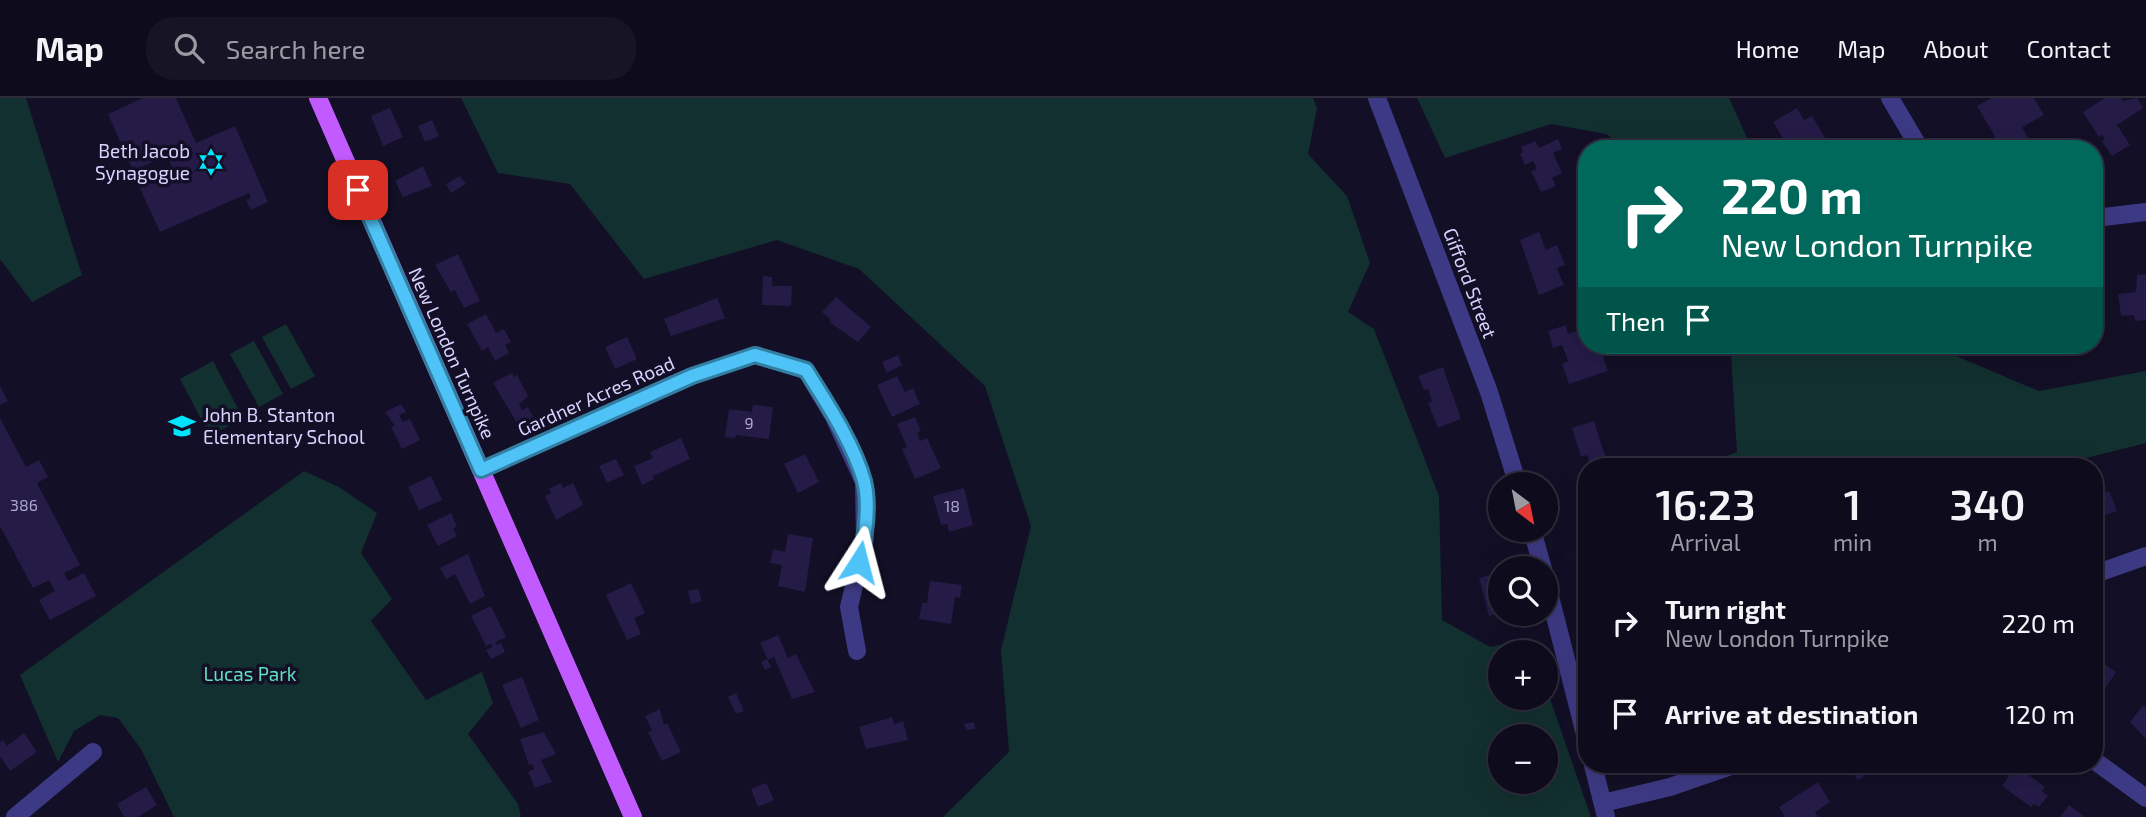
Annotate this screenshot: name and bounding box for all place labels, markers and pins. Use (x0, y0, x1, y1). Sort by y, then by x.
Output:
place label: Beth Jacob Synagogue (95, 139, 190, 184)
synagogue icon: Beth Jacob Synagogue (196, 147, 226, 177)
pin (328, 160, 388, 220)
place label: John B. Stanton Elementary School (203, 403, 365, 448)
school or university icon: John B. Stanton Elementary School (167, 411, 197, 441)

